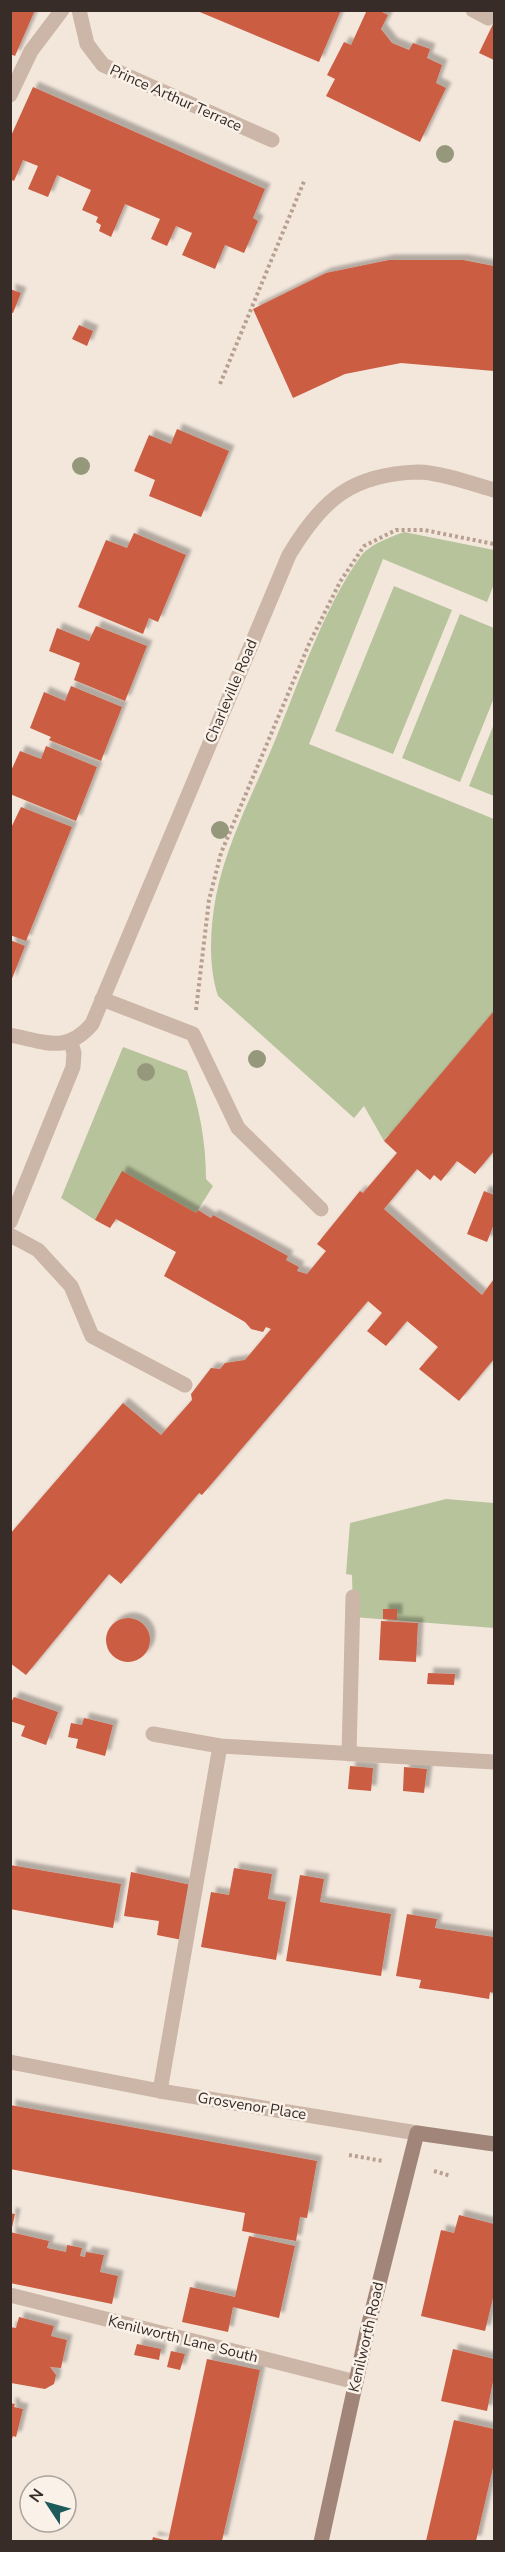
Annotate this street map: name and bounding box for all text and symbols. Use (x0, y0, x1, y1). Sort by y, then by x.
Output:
street label: Prince Arthur Terrace (107, 60, 245, 136)
street label: Charleville Road (200, 636, 262, 746)
street label: Grosvenor Place (196, 2088, 308, 2124)
street label: Kenilworth Road (344, 2280, 388, 2394)
street label: Kenilworth Lane South (106, 2311, 260, 2367)
north arrow (18, 2474, 78, 2534)
text: N (24, 2484, 49, 2507)

